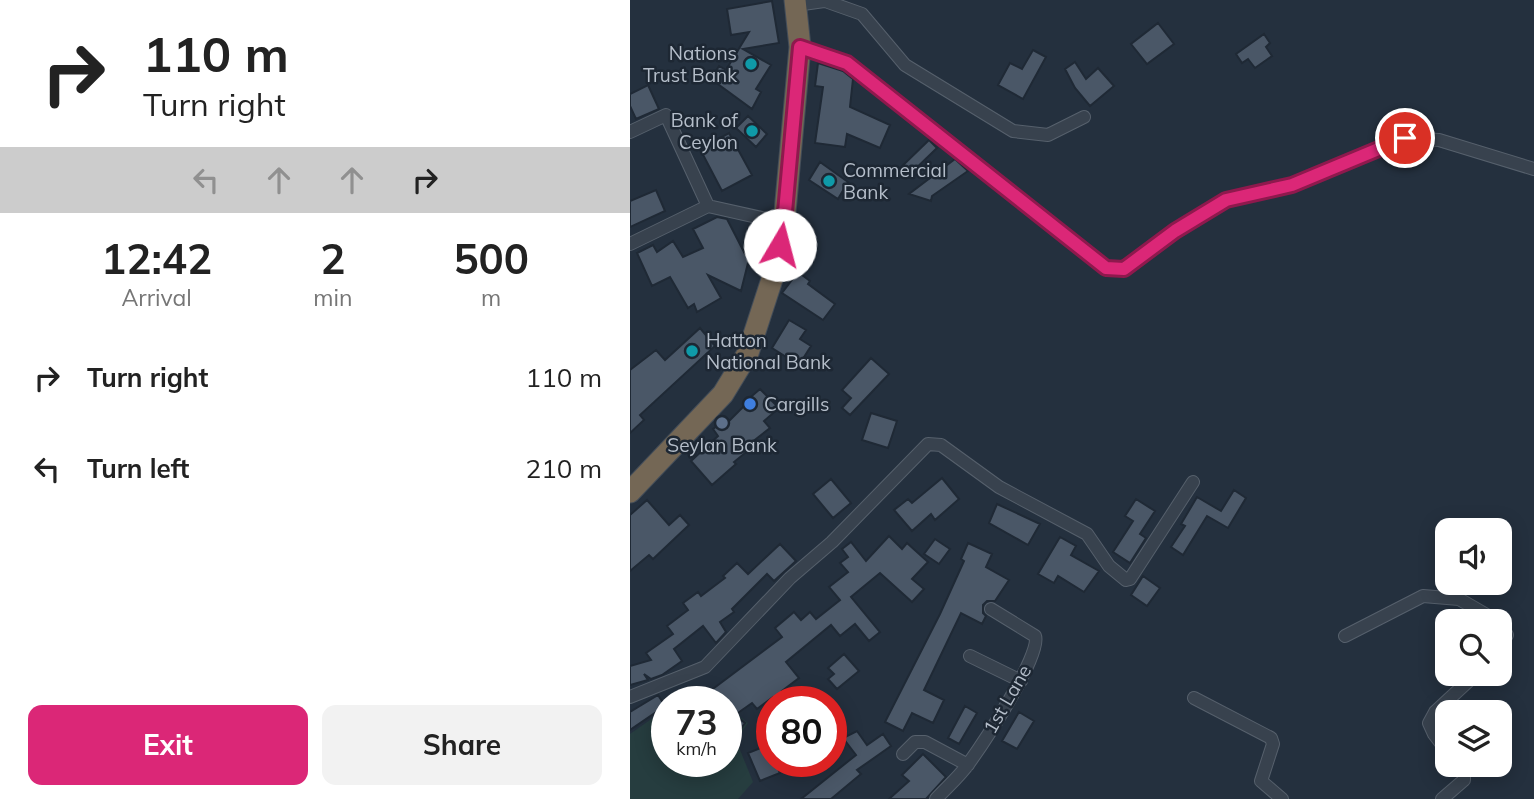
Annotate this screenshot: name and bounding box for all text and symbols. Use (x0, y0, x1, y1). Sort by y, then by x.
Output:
text: 110 m (143, 23, 289, 84)
icon: right (28, 28, 119, 119)
place label: Nations Trust Bank (643, 41, 737, 87)
marker: Nations Trust Bank (743, 56, 759, 72)
text: Turn right (143, 84, 286, 124)
place label: Bank of Ceylon (671, 108, 739, 154)
pin (1375, 108, 1435, 168)
icon: arrive (1386, 119, 1424, 157)
marker: Bank of Ceylon (744, 123, 760, 139)
place label: Commercial Bank (843, 158, 947, 204)
icon: left (187, 161, 225, 199)
icon: ahead (260, 161, 298, 199)
icon: ahead (333, 161, 371, 199)
icon: right (406, 161, 444, 199)
marker: Commercial Bank (821, 173, 837, 189)
position arrow (743, 208, 817, 282)
text: 12:42 (101, 232, 212, 285)
text: 2 (320, 232, 345, 285)
text: 500 (453, 232, 529, 285)
text: Arrival (121, 283, 192, 312)
text: min (313, 283, 352, 312)
text: m (481, 283, 501, 312)
place label: Hatton National Bank (706, 328, 831, 374)
marker: Hatton National Bank (684, 343, 700, 359)
icon: right (28, 359, 66, 397)
text: Turn right (87, 361, 208, 394)
text: 110 m (526, 361, 602, 394)
place label: Cargills (764, 392, 829, 416)
marker: Cargills (742, 396, 758, 412)
marker: Seylan Bank (714, 415, 730, 431)
place label: Seylan Bank (667, 433, 777, 457)
icon: left (28, 450, 66, 488)
text: Turn left (87, 452, 189, 485)
text: 210 m (526, 452, 602, 485)
map controls (1435, 518, 1512, 777)
button: sound (1435, 518, 1512, 595)
button: search (1435, 609, 1512, 686)
street label: 1st Lane (978, 660, 1036, 738)
speed limit sign: 80 (756, 686, 847, 777)
text: 73 (675, 700, 718, 744)
button: layers (1435, 700, 1512, 777)
button: Exit (28, 705, 308, 785)
button: Share (322, 705, 602, 785)
text: km/h (676, 737, 717, 760)

